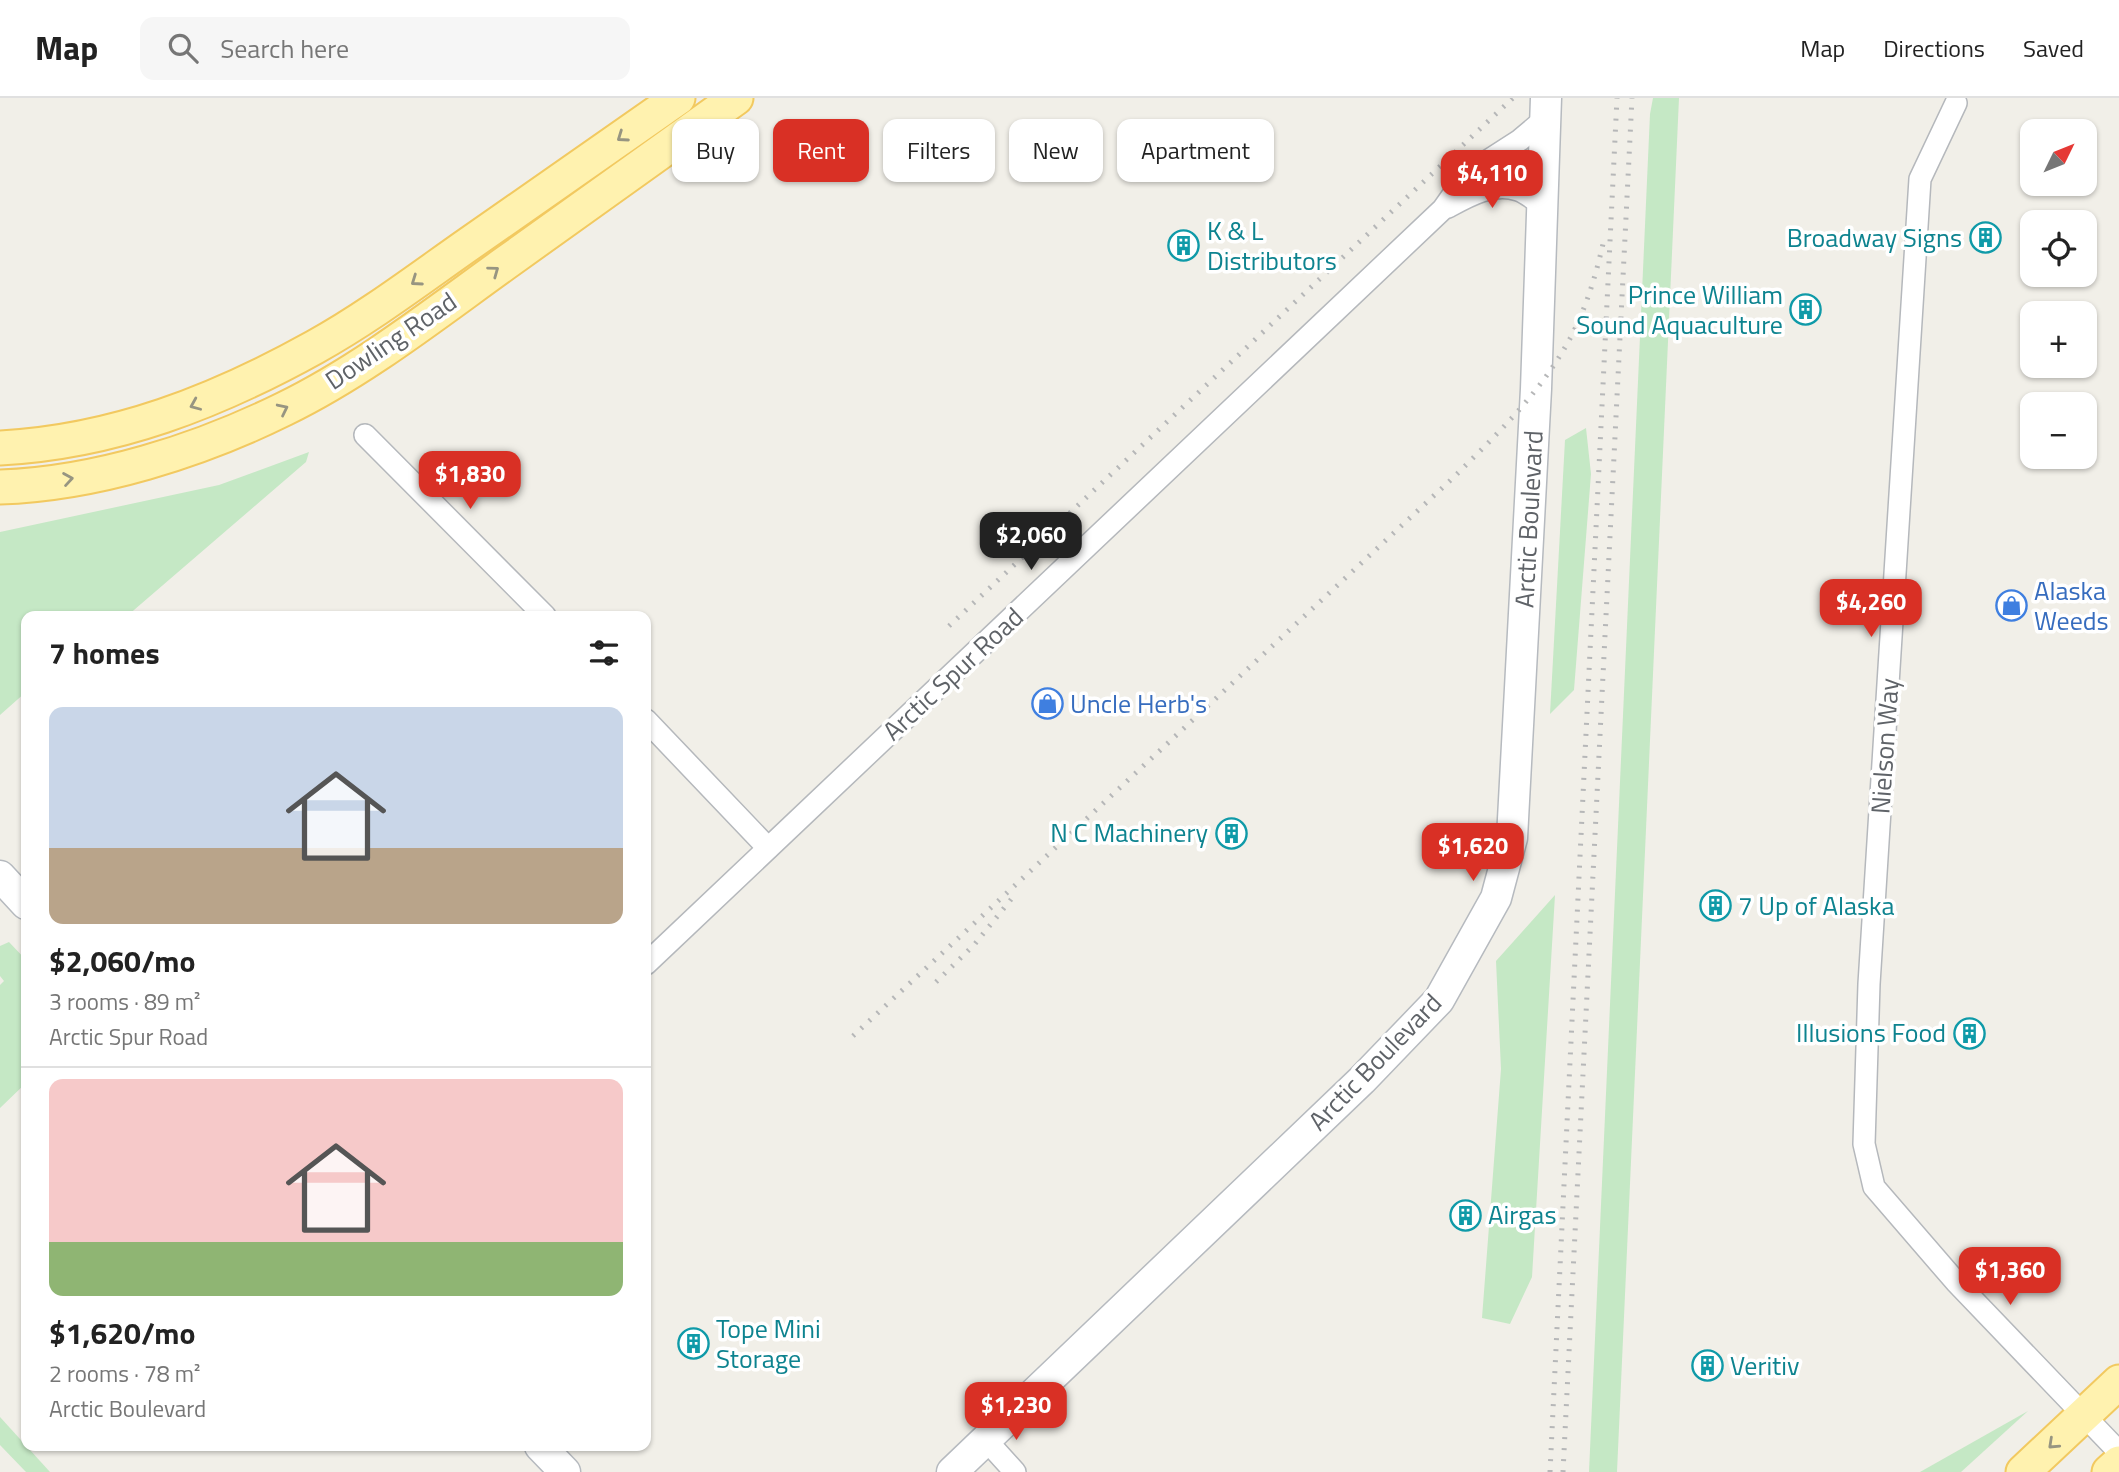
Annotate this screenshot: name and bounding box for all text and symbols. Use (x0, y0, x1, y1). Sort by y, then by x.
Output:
search box (140, 17, 630, 80)
text: Map (35, 23, 98, 73)
icon: search (164, 29, 202, 67)
text: Search here (220, 29, 349, 68)
text: Map (1800, 30, 1845, 66)
text: Directions (1883, 30, 1985, 66)
text: Saved (2023, 30, 2084, 66)
chip: Buy (672, 119, 759, 182)
chip: Rent (773, 119, 869, 182)
chip: Filters (883, 119, 995, 182)
chip: New (1009, 119, 1103, 182)
chip: Apartment (1117, 119, 1274, 182)
north arrow (2020, 119, 2096, 196)
map controls (2020, 119, 2097, 469)
one-way arrow (617, 129, 630, 141)
pin: $4,110 (1435, 150, 1549, 210)
text: $4,110 (1457, 155, 1527, 190)
button: locate (2020, 210, 2097, 287)
place label: K & L Distributors (1207, 211, 1337, 280)
place label: Broadway Signs (1787, 218, 1962, 257)
building icon: Broadway Signs (1968, 221, 2002, 255)
building icon: K & L Distributors (1167, 229, 1201, 263)
one-way arrow (486, 267, 499, 279)
one-way arrow (410, 273, 423, 286)
place label: Prince William Sound Aquaculture (1576, 275, 1783, 344)
street label: Dowling Road (317, 282, 464, 399)
building icon: Prince William Sound Aquaculture (1789, 293, 1823, 327)
button: + (2020, 301, 2097, 378)
button: − (2020, 392, 2097, 469)
one-way arrow (190, 396, 202, 410)
one-way arrow (276, 403, 288, 417)
street label: Arctic Boulevard (1504, 429, 1553, 609)
pin: $1,830 (413, 452, 527, 511)
text: $1,830 (435, 456, 505, 491)
one-way arrow (62, 472, 74, 487)
pin: $2,060 (974, 512, 1088, 572)
text: $2,060 (996, 517, 1066, 552)
place label: Alaska Weeds (2034, 571, 2109, 640)
pin: $4,260 (1814, 580, 1928, 639)
text: $4,260 (1836, 584, 1906, 619)
shop icon: Alaska Weeds (1994, 589, 2028, 623)
street label: Arctic Spur Road (874, 598, 1032, 749)
text: 7 homes (49, 630, 160, 676)
icon: filters (585, 634, 623, 672)
street label: Nielson Way (1860, 677, 1909, 815)
place label: Uncle Herb's (1070, 684, 1207, 723)
shop icon: Uncle Herb's (1030, 687, 1064, 721)
icon: home (273, 753, 399, 879)
place label: N C Machinery (1050, 813, 1208, 852)
building icon: N C Machinery (1214, 816, 1248, 850)
pin: $1,620 (1416, 824, 1530, 883)
text: $1,620 (1438, 828, 1508, 863)
place label: 7 Up of Alaska (1738, 886, 1895, 925)
building icon: 7 Up of Alaska (1698, 889, 1732, 923)
text: $2,060/mo (49, 938, 195, 984)
text: 3 rooms · 89 m² (49, 984, 200, 1019)
street label: Arctic Boulevard (1299, 984, 1450, 1139)
place label: Illusions Food (1796, 1013, 1946, 1052)
building icon: Illusions Food (1952, 1016, 1986, 1050)
text: Arctic Spur Road (49, 1019, 208, 1054)
icon: home (273, 1125, 399, 1251)
place label: Airgas (1488, 1195, 1556, 1234)
building icon: Airgas (1448, 1198, 1482, 1232)
pin: $1,360 (1953, 1248, 2067, 1307)
text: $1,360 (1975, 1252, 2045, 1287)
place label: Tope Mini Storage (716, 1309, 821, 1378)
text: $1,620/mo (49, 1310, 195, 1356)
building icon: Tope Mini Storage (676, 1327, 710, 1361)
place label: Veritiv (1730, 1346, 1799, 1385)
building icon: Veritiv (1690, 1349, 1724, 1383)
text: 2 rooms · 78 m² (49, 1356, 200, 1391)
pin: $1,230 (959, 1382, 1073, 1442)
text: $1,230 (981, 1387, 1051, 1422)
text: Arctic Boulevard (49, 1391, 206, 1426)
one-way arrow (2048, 1435, 2061, 1448)

